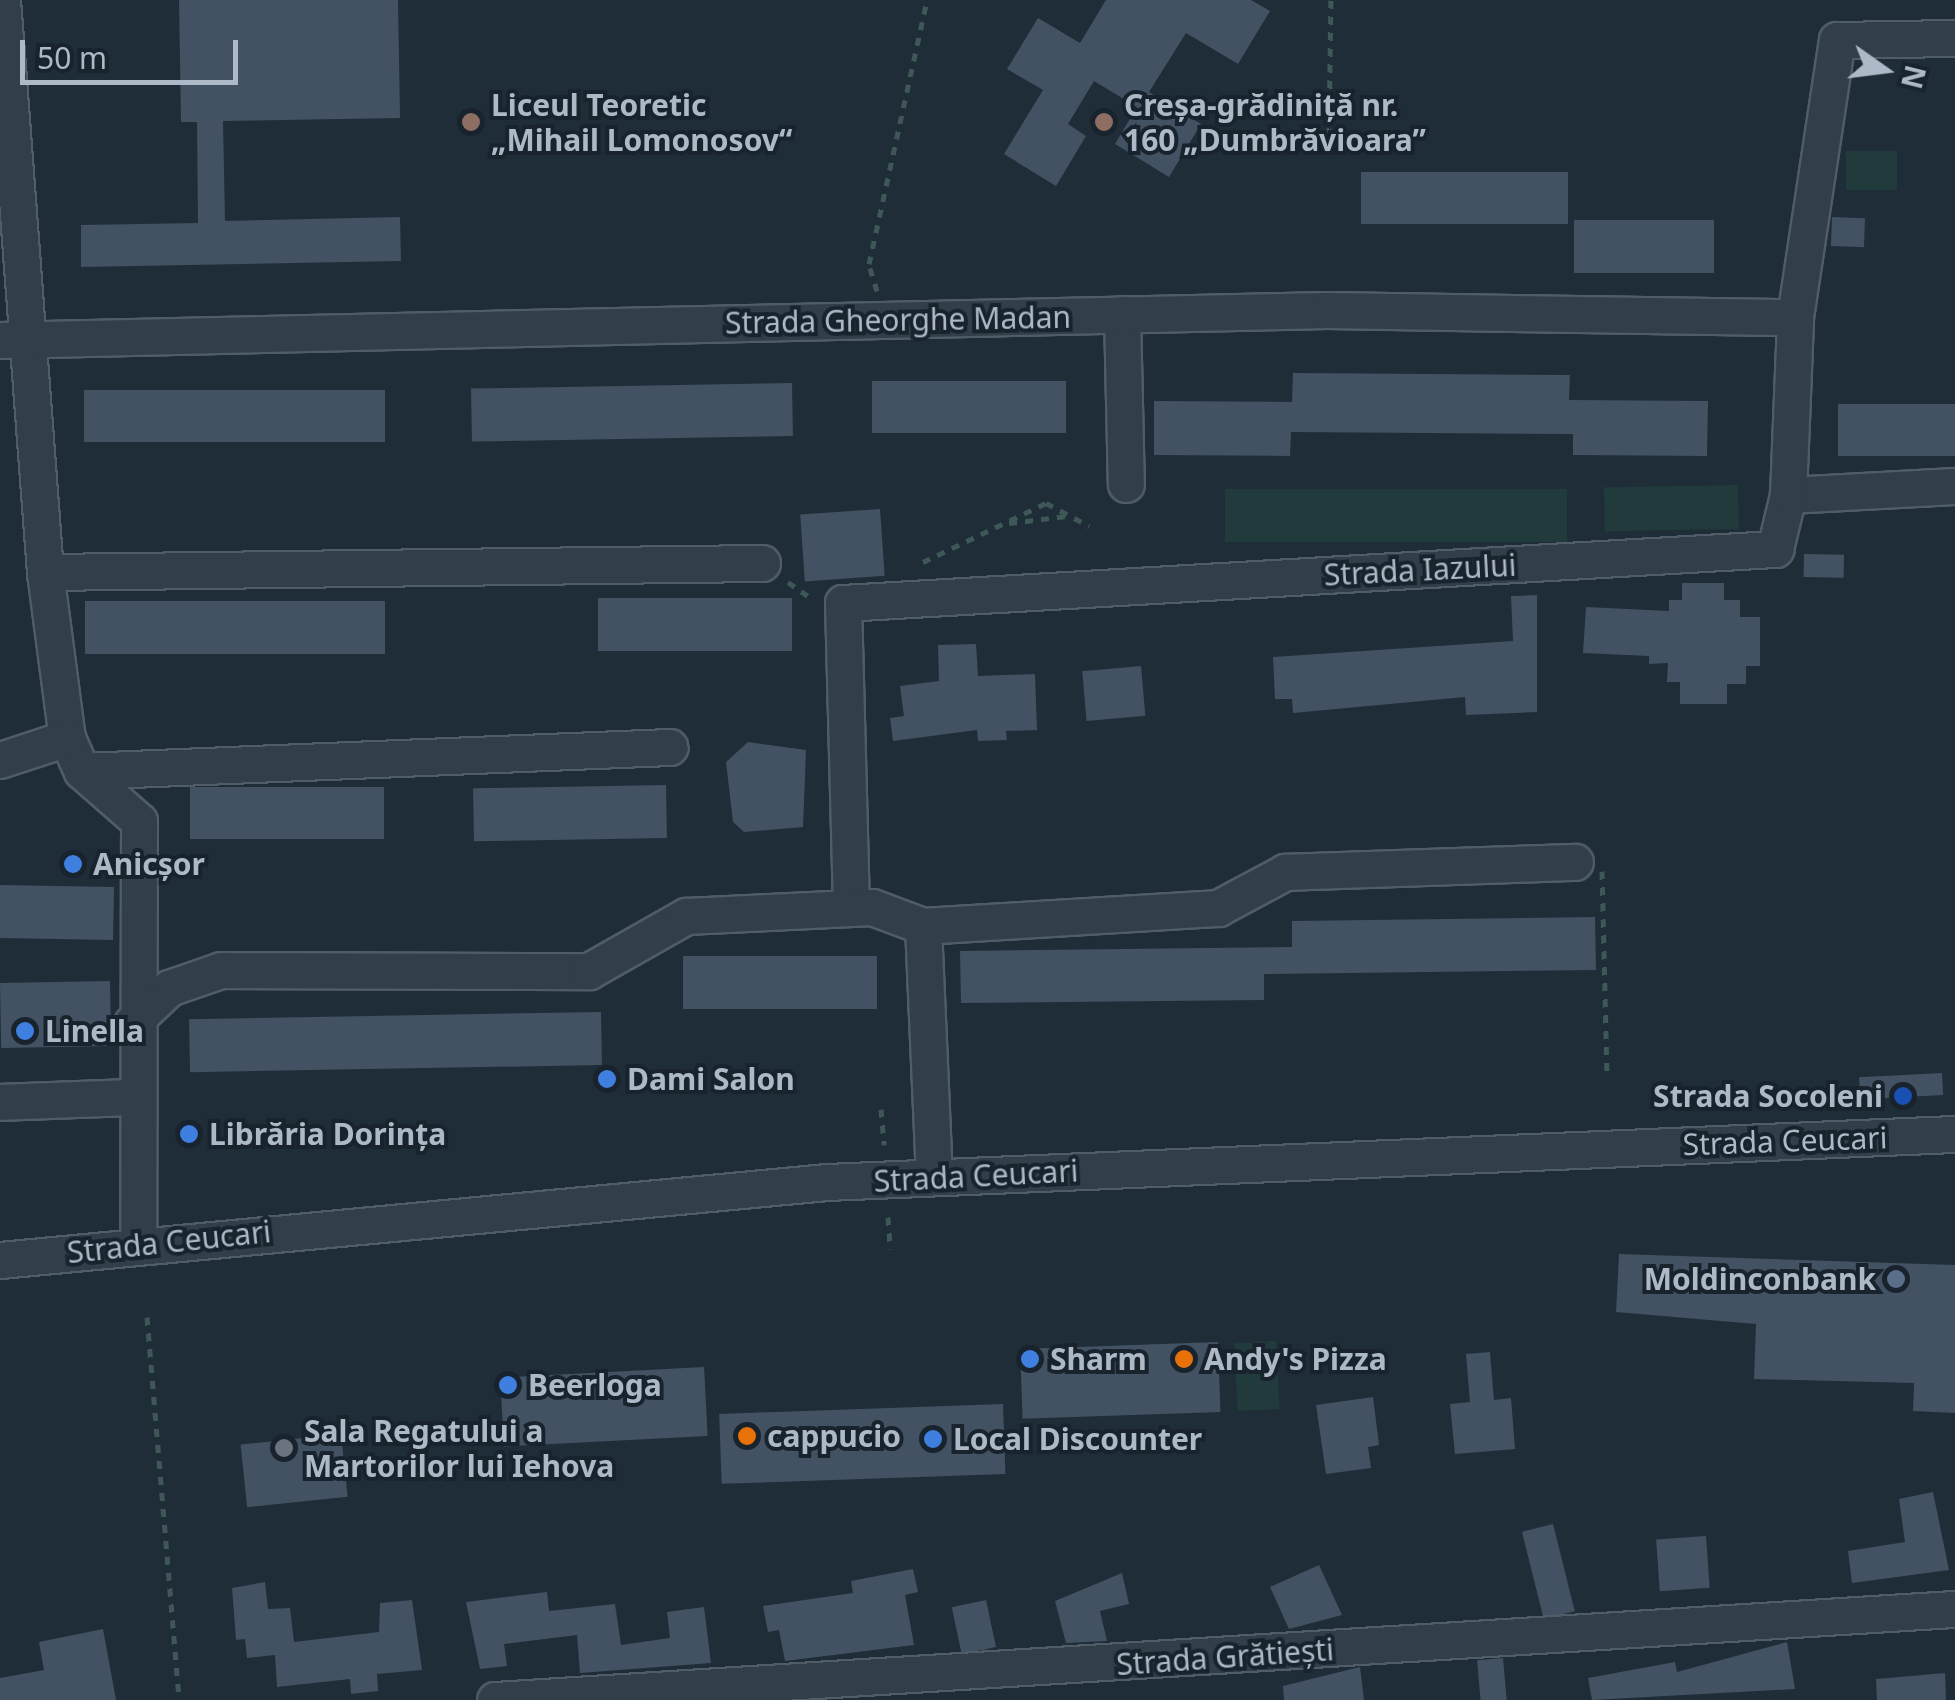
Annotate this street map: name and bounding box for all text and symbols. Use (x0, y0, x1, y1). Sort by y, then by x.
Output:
scale bar (25, 20, 242, 82)
north arrow (1835, 20, 1935, 120)
text: 50 m (37, 37, 107, 78)
text: N (1893, 62, 1935, 93)
place label: Liceul Teoretic „Mihail Lomonosov“ (491, 87, 792, 158)
place label: Creșa-grădiniță nr. 160 „Dumbrăvioara” (1124, 87, 1426, 158)
marker: Liceul Teoretic „Mihail Lomonosov“ (460, 111, 482, 133)
marker: Creșa-grădiniță nr. 160 „Dumbrăvioara” (1093, 111, 1115, 133)
street label: Strada Gheorghe Madan (725, 299, 1071, 341)
street label: Strada Iazului (1323, 547, 1517, 593)
place label: Anicșor (93, 846, 205, 882)
marker: Anicșor (62, 853, 84, 875)
place label: Linella (45, 1013, 144, 1049)
marker: Linella (14, 1020, 36, 1042)
place label: Dami Salon (627, 1061, 795, 1097)
marker: Dami Salon (596, 1068, 618, 1090)
place label: Strada Socoleni (1653, 1078, 1883, 1114)
marker: Strada Socoleni (1892, 1085, 1914, 1107)
place label: Librăria Dorința (209, 1116, 446, 1152)
street label: Strada Ceucari (1682, 1119, 1888, 1163)
marker: Librăria Dorința (178, 1123, 200, 1145)
street label: Strada Ceucari (873, 1153, 1079, 1199)
street label: Strada Ceucari (65, 1213, 273, 1271)
place label: Moldinconbank (1644, 1261, 1876, 1297)
marker: Moldinconbank (1885, 1268, 1907, 1290)
place label: Sharm (1050, 1341, 1147, 1377)
place label: Andy's Pizza (1204, 1341, 1387, 1377)
marker: Sharm (1019, 1348, 1041, 1370)
marker: Andy's Pizza (1173, 1348, 1195, 1370)
place label: Beerloga (528, 1367, 662, 1403)
marker: Beerloga (497, 1374, 519, 1396)
place label: Sala Regatului a Martorilor lui Iehova (304, 1413, 614, 1484)
place label: cappucio (767, 1418, 901, 1454)
place label: Local Discounter (953, 1421, 1202, 1457)
marker: cappucio (736, 1425, 758, 1447)
marker: Local Discounter (922, 1428, 944, 1450)
marker: Sala Regatului a Martorilor lui Iehova (273, 1437, 295, 1459)
street label: Strada Grătiești (1115, 1631, 1335, 1683)

